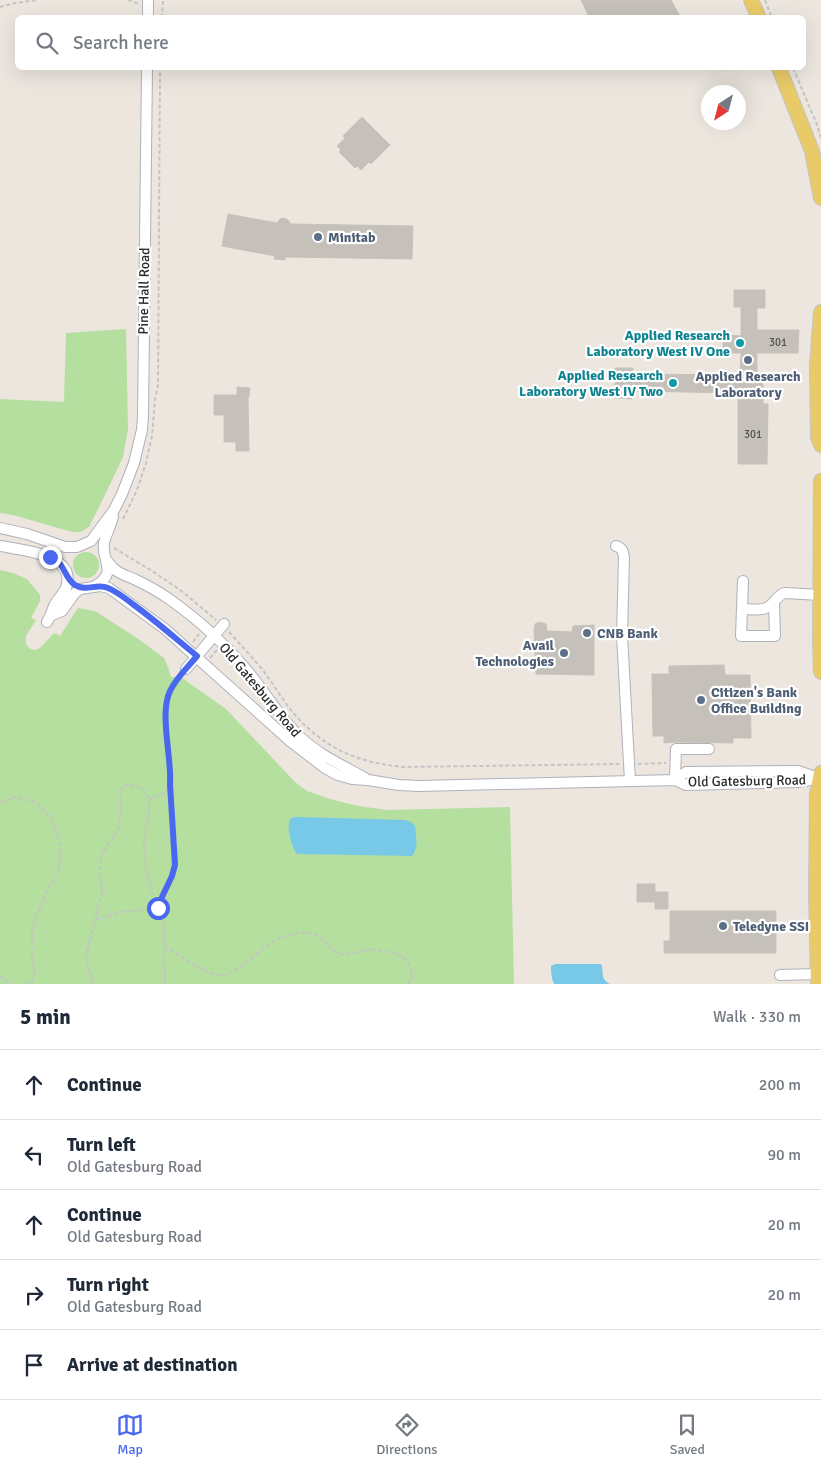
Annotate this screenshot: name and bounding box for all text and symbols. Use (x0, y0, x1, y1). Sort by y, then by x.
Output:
search box (15, 15, 806, 70)
icon: search (33, 29, 61, 57)
text: Search here (73, 31, 169, 55)
north arrow (701, 85, 746, 130)
place label: Minitab (328, 229, 376, 246)
marker: Minitab (312, 231, 324, 243)
street label: Pine Hall Road (135, 247, 153, 335)
place label: Applied Research Laboratory West IV One (586, 327, 730, 360)
house number: 301 (769, 336, 787, 349)
marker: Applied Research Laboratory West IV One (734, 337, 746, 349)
marker: Applied Research Laboratory (742, 354, 754, 366)
place label: Applied Research Laboratory West IV Two (519, 367, 663, 400)
place label: Applied Research Laboratory (695, 368, 801, 401)
marker: Applied Research Laboratory West IV Two (667, 377, 679, 389)
house number: 301 (744, 428, 762, 441)
route end (39, 546, 62, 569)
place label: CNB Bank (597, 625, 658, 642)
marker: CNB Bank (581, 627, 593, 639)
place label: Avail Technologies (476, 637, 555, 670)
street label: Old Gatesburg Road (216, 639, 304, 741)
marker: Avail Technologies (558, 647, 570, 659)
place label: Citizen's Bank Office Building (711, 684, 802, 717)
marker: Citizen's Bank Office Building (695, 694, 707, 706)
street label: Old Gatesburg Road (688, 771, 806, 791)
route start (147, 897, 170, 920)
place label: Teledyne SSI (733, 918, 809, 935)
marker: Teledyne SSI (717, 920, 729, 932)
text: 5 min (20, 1004, 71, 1030)
text: Walk · 330 m (713, 1007, 801, 1027)
icon: ahead (20, 1071, 48, 1099)
text: Continue (67, 1073, 142, 1097)
text: 200 m (759, 1075, 801, 1095)
text: Turn left (67, 1133, 136, 1157)
icon: left (20, 1141, 48, 1169)
text: 90 m (767, 1145, 801, 1165)
text: Old Gatesburg Road (67, 1157, 202, 1177)
text: Continue (67, 1203, 142, 1227)
icon: ahead (20, 1211, 48, 1239)
text: 20 m (767, 1215, 801, 1235)
text: Old Gatesburg Road (67, 1227, 202, 1247)
text: Turn right (67, 1273, 149, 1297)
icon: right (20, 1281, 48, 1309)
text: 20 m (767, 1285, 801, 1305)
text: Old Gatesburg Road (67, 1297, 202, 1317)
icon: arrive (20, 1351, 48, 1379)
text: Arrive at destination (67, 1353, 238, 1377)
tab: Map (116, 1411, 144, 1458)
tab: Directions (376, 1411, 437, 1458)
tab: Saved (670, 1411, 705, 1458)

